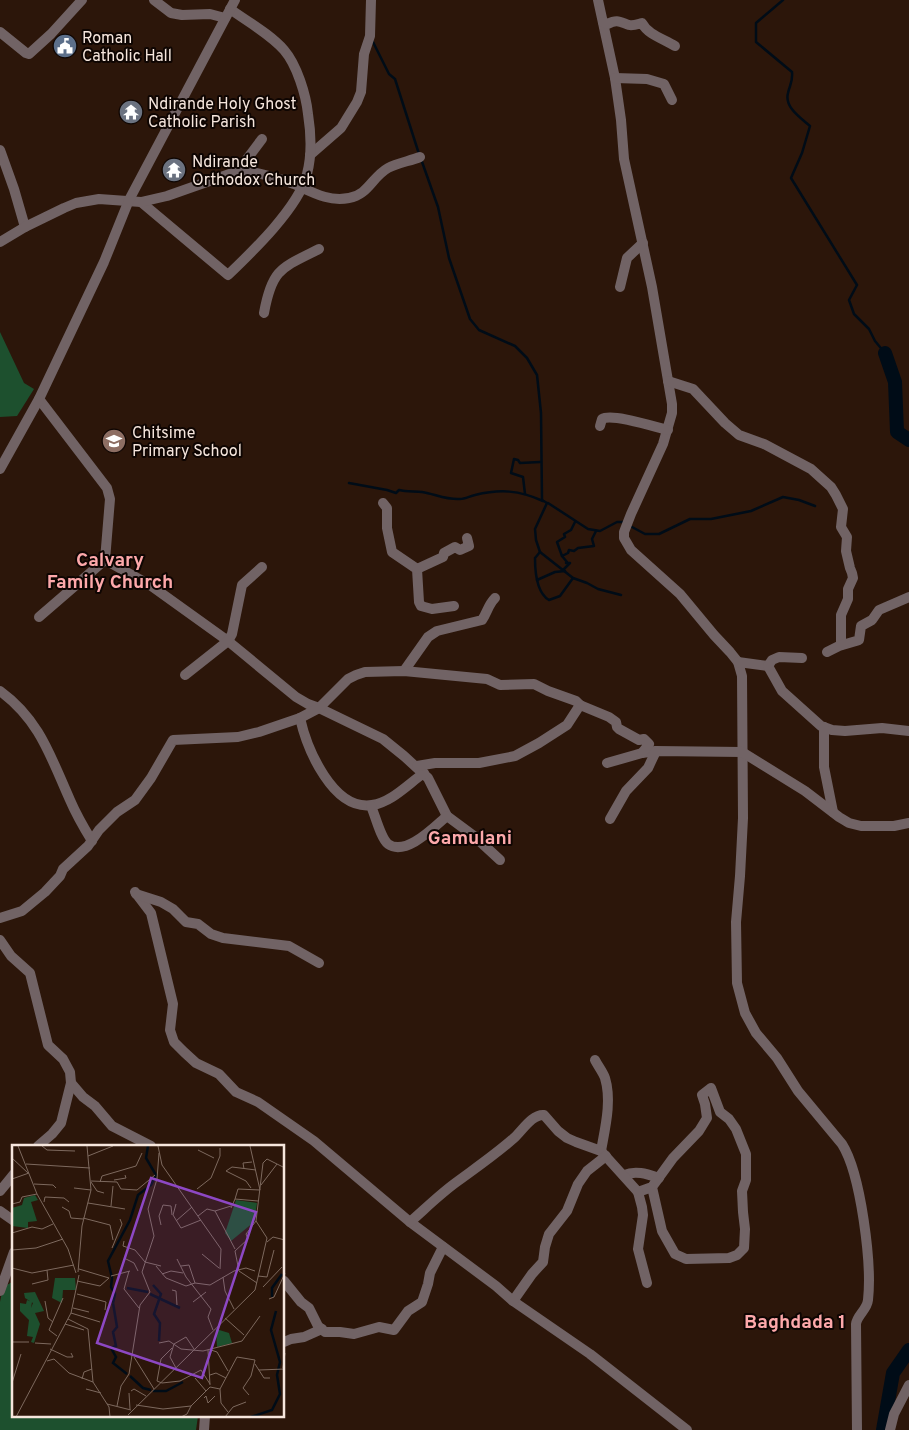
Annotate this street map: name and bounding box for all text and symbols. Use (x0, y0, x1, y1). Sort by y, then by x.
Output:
place label: Roman Catholic Hall (82, 29, 172, 67)
public building icon: Roman Catholic Hall (52, 33, 78, 59)
place label: Ndirande Holy Ghost Catholic Parish (148, 95, 297, 133)
temple icon: Ndirande Holy Ghost Catholic Parish (118, 99, 144, 125)
place label: Ndirande Orthodox Church (192, 153, 315, 191)
temple icon: Ndirande Orthodox Church (161, 157, 187, 183)
place label: Chitsime Primary School (132, 424, 242, 462)
school or university icon: Chitsime Primary School (101, 428, 127, 454)
district label: Calvary Family Church (47, 549, 173, 595)
district label: Gamulani (428, 827, 512, 851)
inset map (12, 1145, 285, 1418)
district label: Baghdada 1 (744, 1311, 846, 1335)

